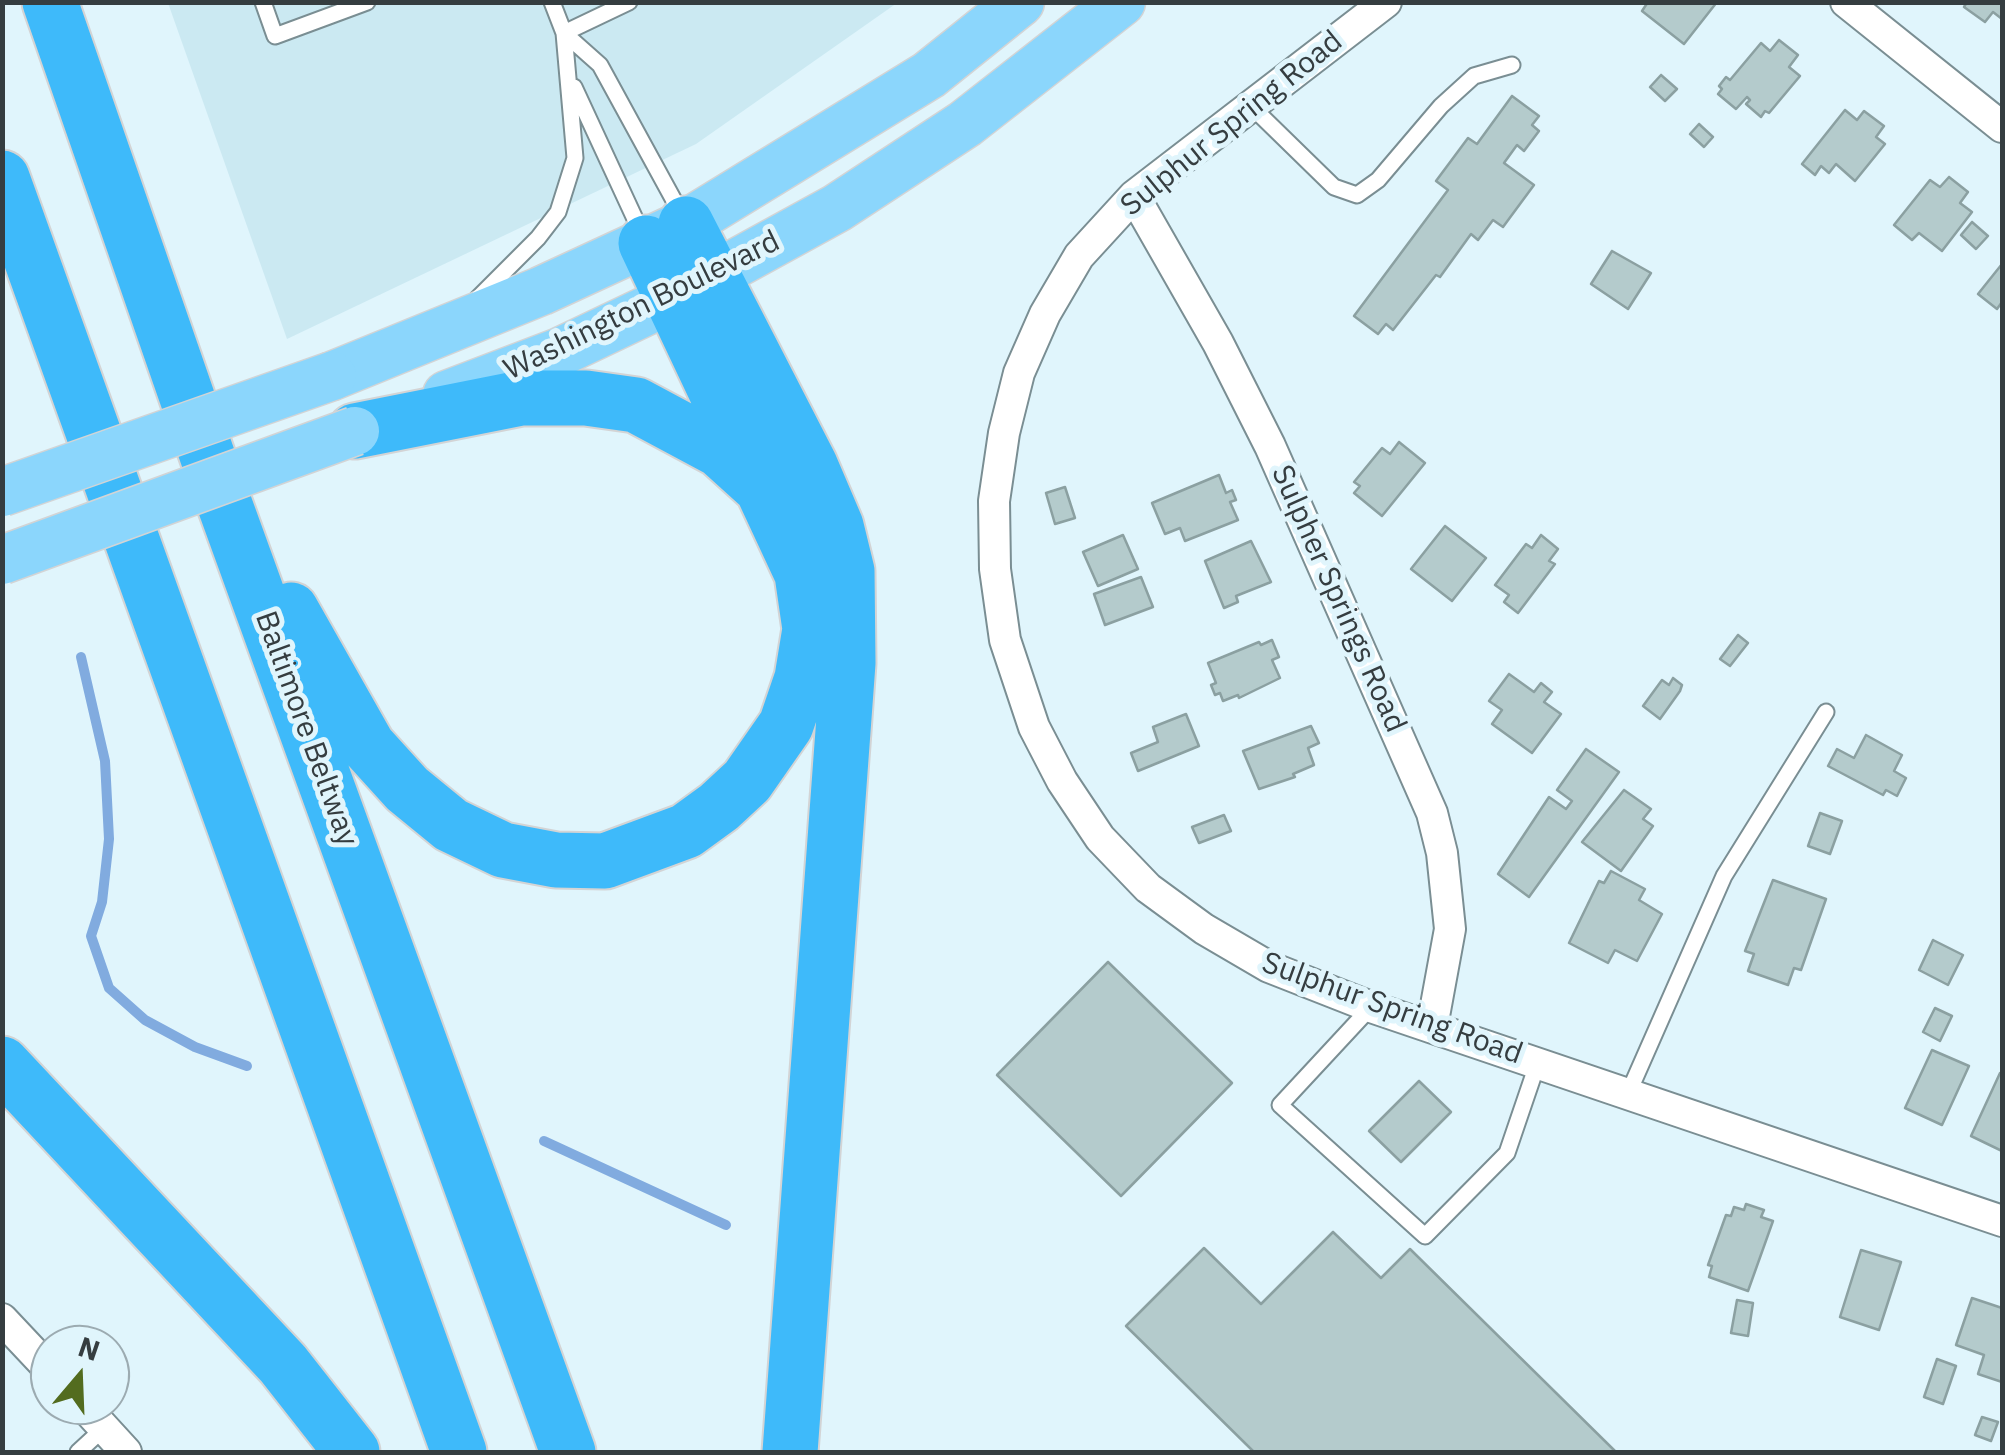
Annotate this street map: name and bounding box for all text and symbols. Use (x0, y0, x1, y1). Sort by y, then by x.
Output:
street label: Sulphur Spring Road (1114, 24, 1350, 224)
street label: Washington Boulevard (498, 224, 786, 388)
street label: Sulpher Springs Road (1263, 460, 1413, 738)
street label: Baltimore Beltway (247, 607, 365, 851)
street label: Sulphur Spring Road (1257, 945, 1527, 1073)
north arrow (30, 1325, 130, 1425)
text: N (74, 1327, 105, 1369)

